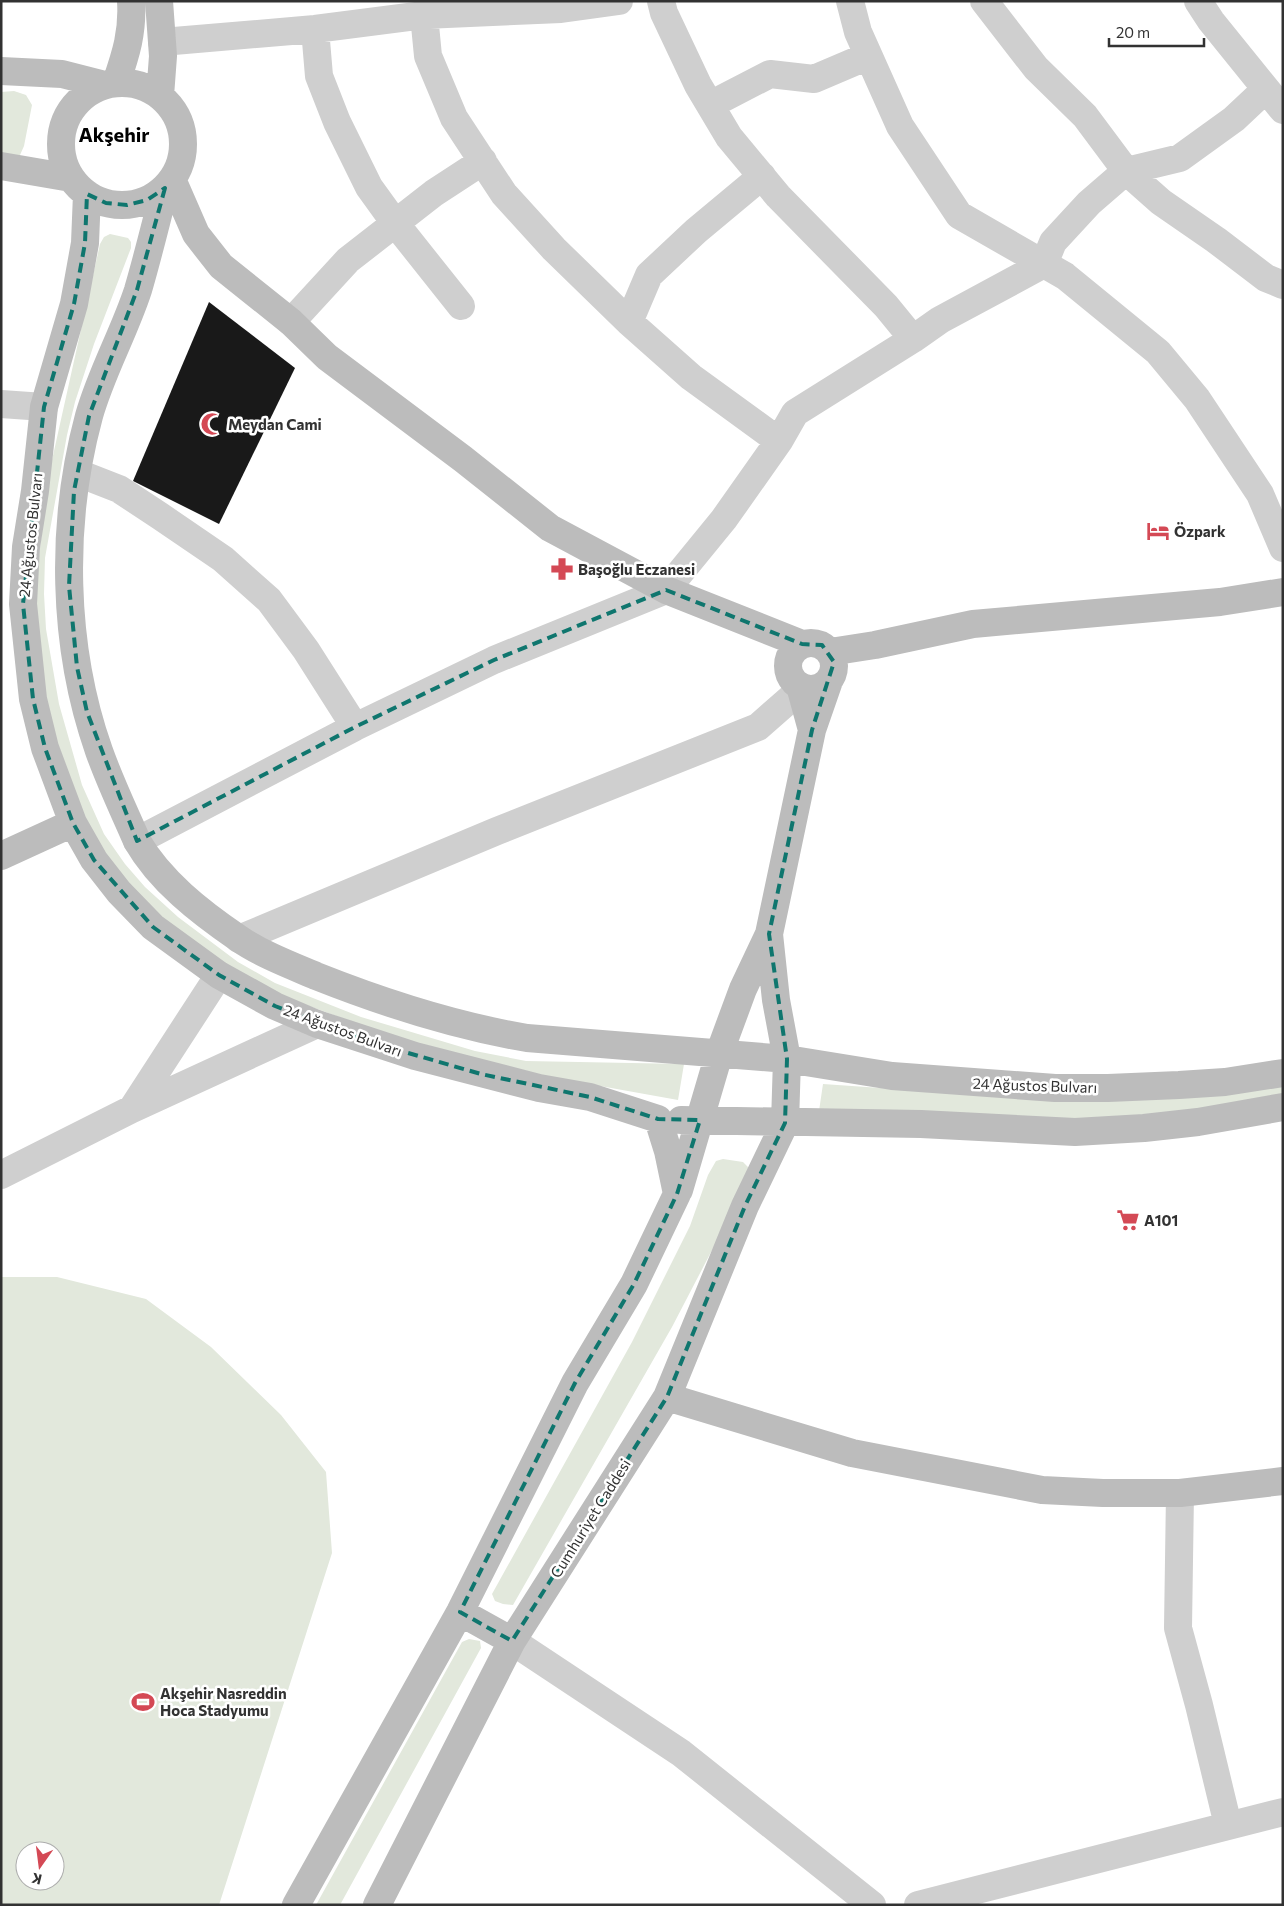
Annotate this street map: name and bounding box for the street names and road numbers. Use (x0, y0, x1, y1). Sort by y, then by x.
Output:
street label: 24 Ağustos Bulvarı (15, 472, 45, 598)
street label: 24 Ağustos Bulvarı (281, 1000, 405, 1060)
street label: 24 Ağustos Bulvarı (972, 1074, 1098, 1096)
street label: Cumhuriyet Caddesi (546, 1455, 634, 1581)

